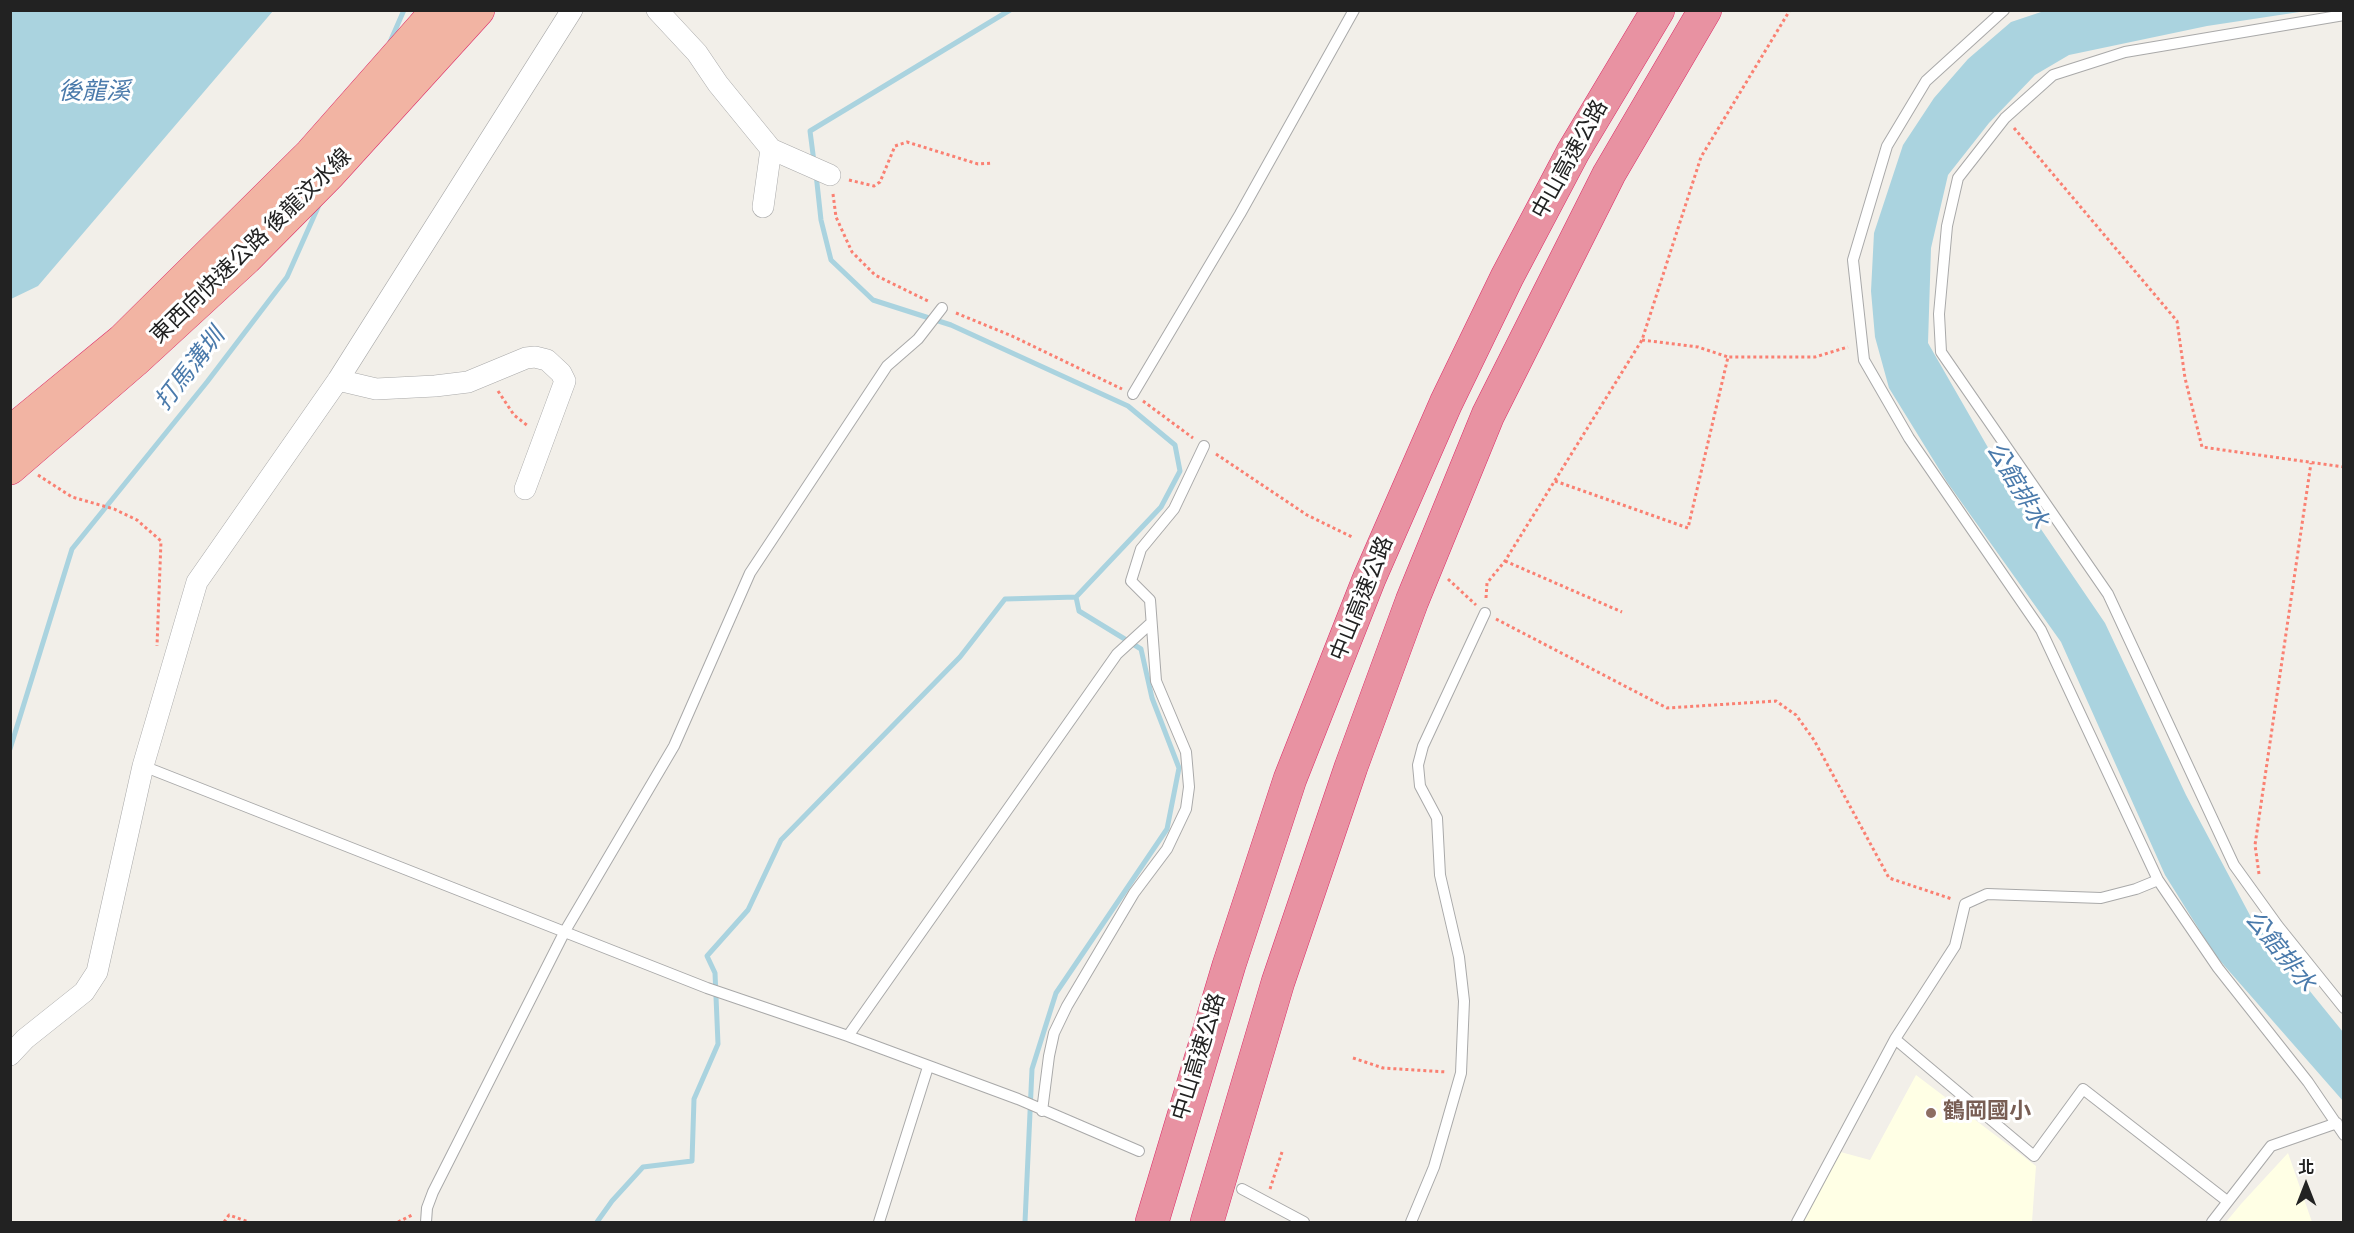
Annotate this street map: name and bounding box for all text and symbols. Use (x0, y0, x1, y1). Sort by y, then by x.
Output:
water label: 後龍溪 (58, 79, 130, 107)
street label: 中山高速公路 (1527, 96, 1615, 224)
street label: 東西向快速公路 後龍汶水線 (146, 144, 358, 350)
water label: 打馬溝圳 (150, 323, 232, 417)
water label: 公館排水 (1979, 437, 2053, 535)
street label: 中山高速公路 (1326, 533, 1400, 665)
water label: 公館排水 (2238, 906, 2320, 998)
street label: 中山高速公路 (1168, 990, 1232, 1124)
place label: 鶴岡國小 (1943, 1100, 2031, 1126)
marker: 鶴岡國小 (1924, 1106, 1938, 1120)
north arrow (2276, 1155, 2336, 1215)
text: 北 (2298, 1155, 2314, 1179)

